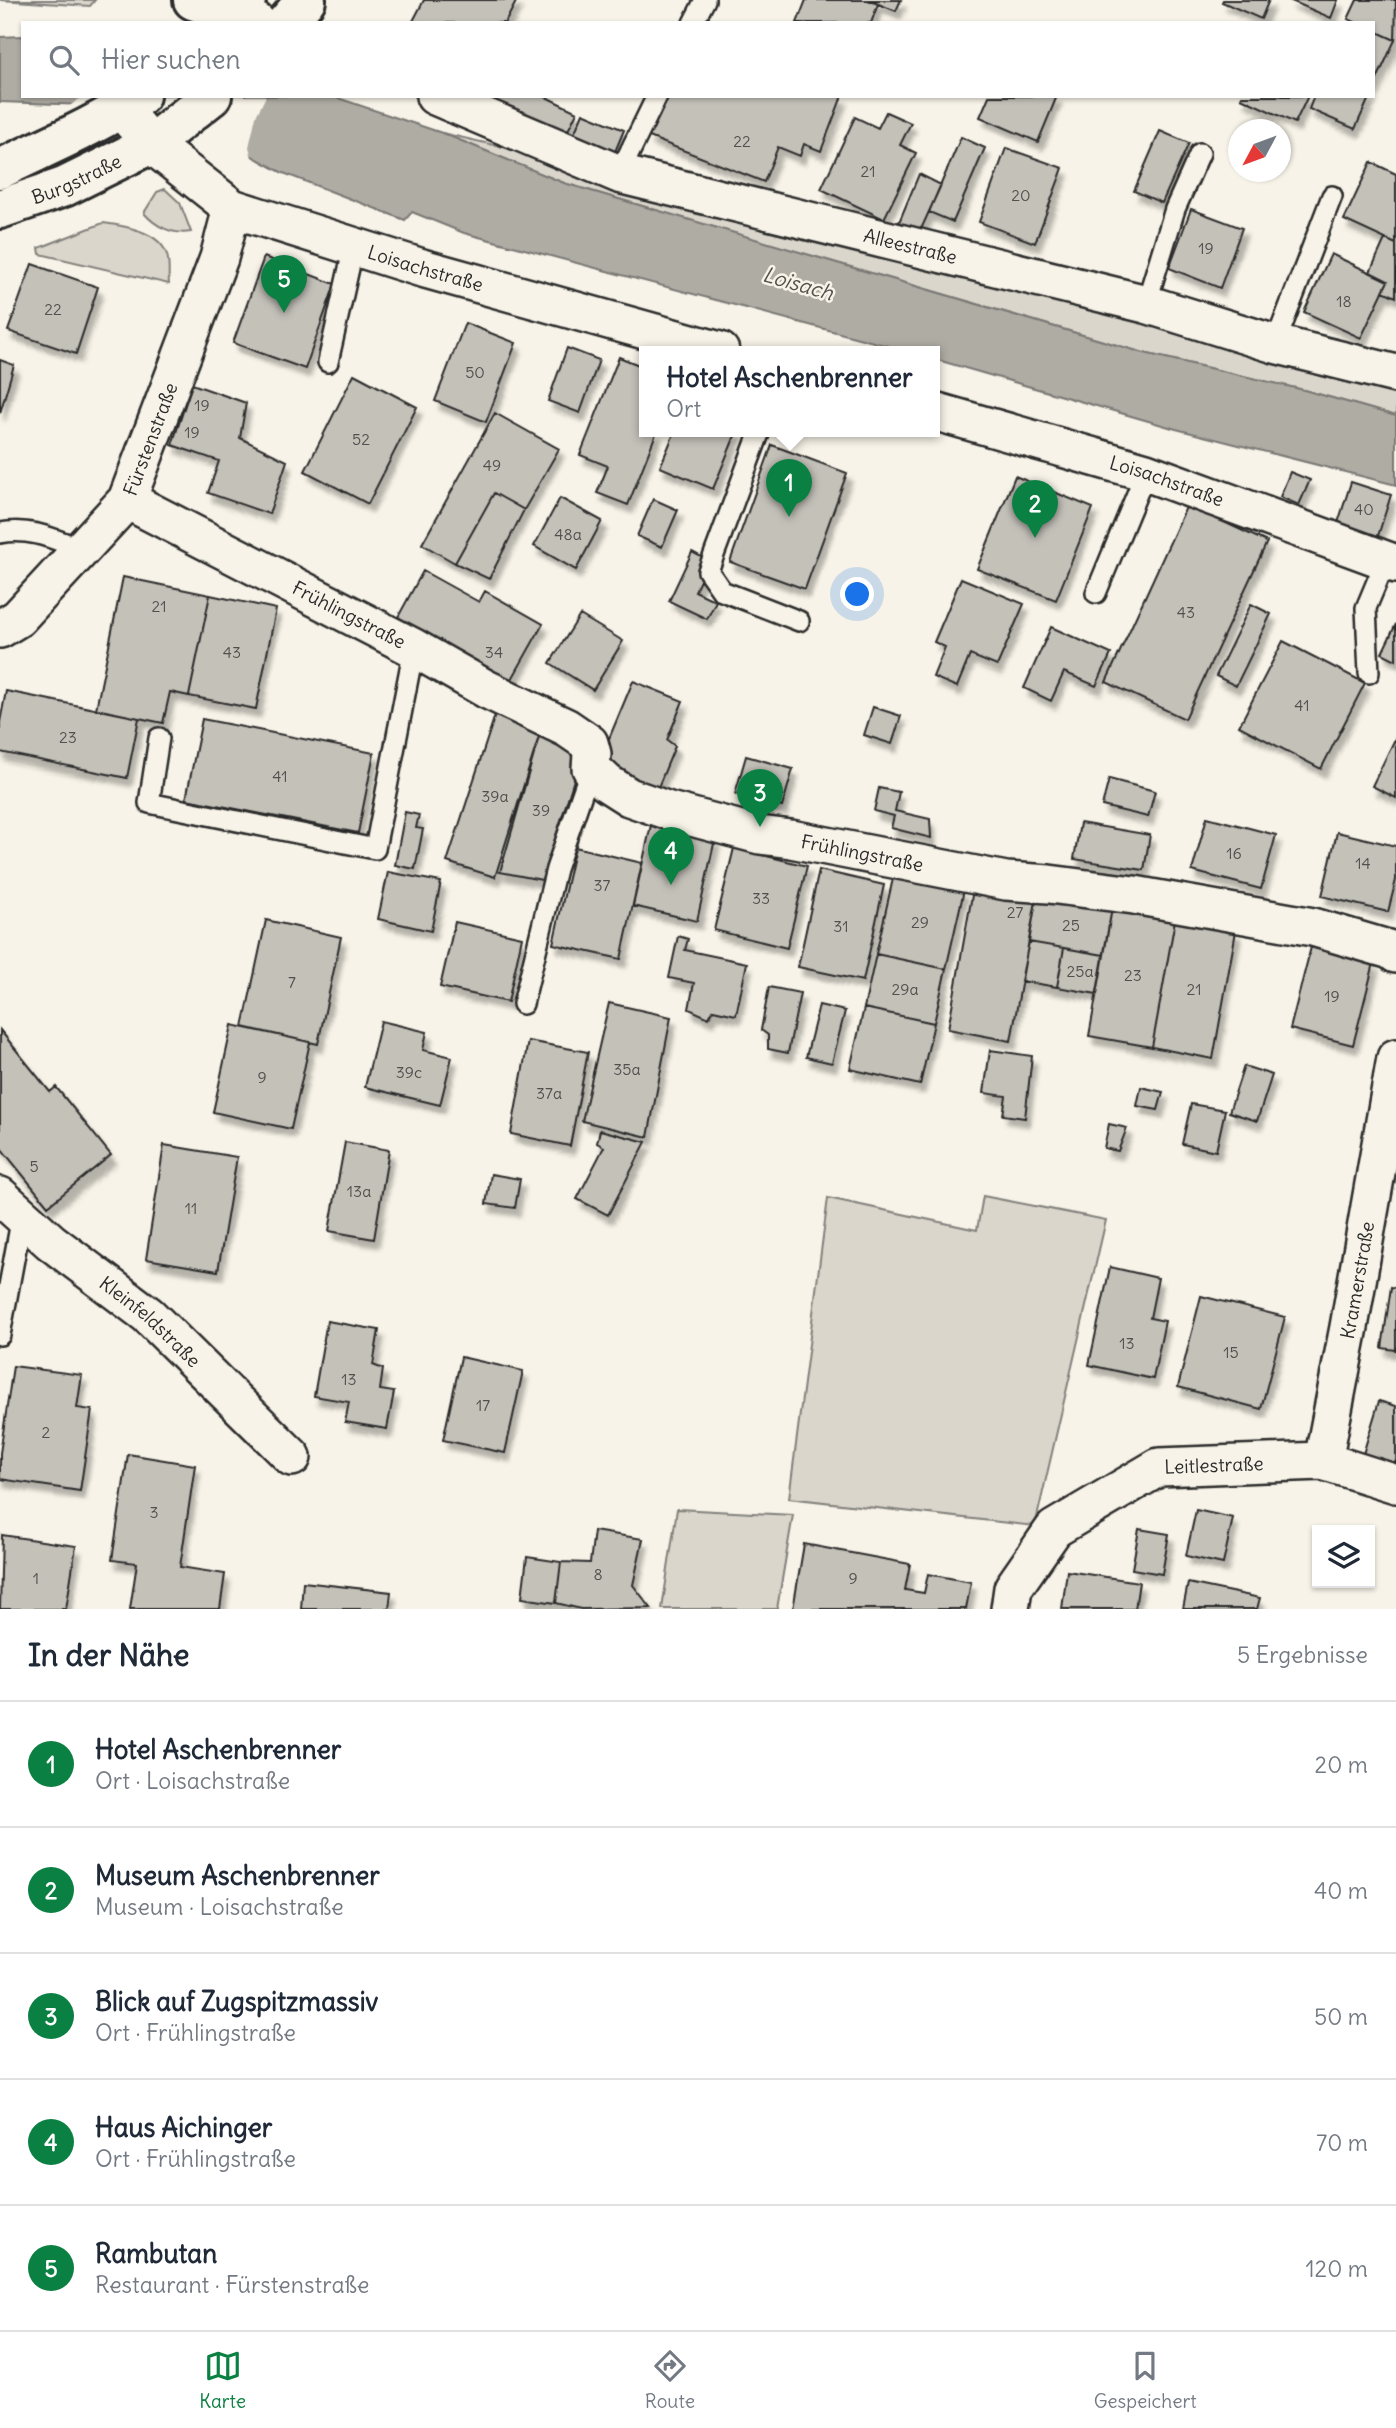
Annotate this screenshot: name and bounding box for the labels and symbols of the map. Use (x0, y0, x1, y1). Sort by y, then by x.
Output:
north arrow (1228, 119, 1291, 182)
house number: 22 (733, 131, 751, 151)
street label: Burgstraße (28, 149, 125, 209)
house number: 21 (860, 161, 876, 181)
house number: 20 (1011, 185, 1031, 205)
street label: Alleestraße (861, 223, 960, 269)
house number: 19 (1198, 238, 1214, 258)
street label: Loisachstraße (365, 240, 486, 296)
pin: 5 (261, 255, 307, 313)
water label: Loisach (760, 261, 837, 307)
house number: 18 (1336, 291, 1352, 311)
house number: 22 (44, 299, 62, 319)
house number: 50 (465, 362, 485, 382)
street label: Fürstenstraße (118, 379, 183, 499)
house number: 19 (194, 395, 210, 415)
house number: 19 (184, 422, 200, 442)
house number: 52 (352, 429, 370, 449)
street label: Loisachstraße (1107, 450, 1227, 512)
house number: 49 (483, 455, 501, 475)
pin: 1 (766, 459, 812, 517)
pin: 2 (1012, 480, 1058, 538)
house number: 40 (1354, 499, 1374, 519)
house number: 48a (554, 524, 582, 544)
street label: Frühlingstraße (289, 575, 410, 654)
your location (840, 577, 874, 611)
house number: 21 (151, 596, 167, 616)
house number: 43 (1177, 602, 1195, 622)
house number: 43 (223, 642, 241, 662)
house number: 34 (485, 642, 503, 662)
house number: 41 (1294, 695, 1310, 715)
house number: 23 (59, 727, 77, 747)
house number: 41 (272, 766, 288, 786)
pin: 3 (737, 769, 783, 827)
house number: 39a (481, 786, 509, 806)
house number: 39 (532, 800, 550, 820)
pin: 4 (648, 827, 694, 885)
street label: Frühlingstraße (799, 829, 925, 877)
house number: 16 (1226, 843, 1242, 863)
house number: 14 (1355, 853, 1371, 873)
house number: 37 (594, 875, 611, 895)
house number: 33 (752, 888, 770, 908)
house number: 27 (1007, 902, 1023, 922)
house number: 29 (911, 912, 929, 932)
house number: 25 (1062, 915, 1080, 935)
house number: 31 (833, 916, 849, 936)
house number: 25a (1066, 961, 1094, 981)
house number: 23 (1124, 965, 1142, 985)
house number: 7 (288, 972, 296, 992)
house number: 29a (891, 979, 919, 999)
house number: 21 (1186, 979, 1202, 999)
house number: 19 (1324, 986, 1340, 1006)
house number: 35a (613, 1059, 641, 1079)
house number: 39c (396, 1062, 422, 1082)
house number: 9 (257, 1067, 267, 1087)
house number: 37a (536, 1083, 562, 1103)
house number: 5 (29, 1156, 39, 1176)
house number: 13a (347, 1181, 371, 1201)
house number: 11 (185, 1198, 197, 1218)
street label: Kramerstraße (1335, 1220, 1379, 1341)
street label: Kleinfeldstraße (95, 1271, 206, 1372)
house number: 13 (1119, 1333, 1135, 1353)
house number: 15 (1223, 1342, 1239, 1362)
house number: 13 (341, 1369, 357, 1389)
house number: 17 (476, 1395, 490, 1415)
house number: 2 (42, 1422, 51, 1442)
street label: Leitlestraße (1164, 1451, 1264, 1479)
house number: 3 (149, 1502, 159, 1522)
house number: 8 (593, 1564, 603, 1584)
house number: 1 (33, 1568, 39, 1588)
house number: 9 (848, 1568, 858, 1588)

